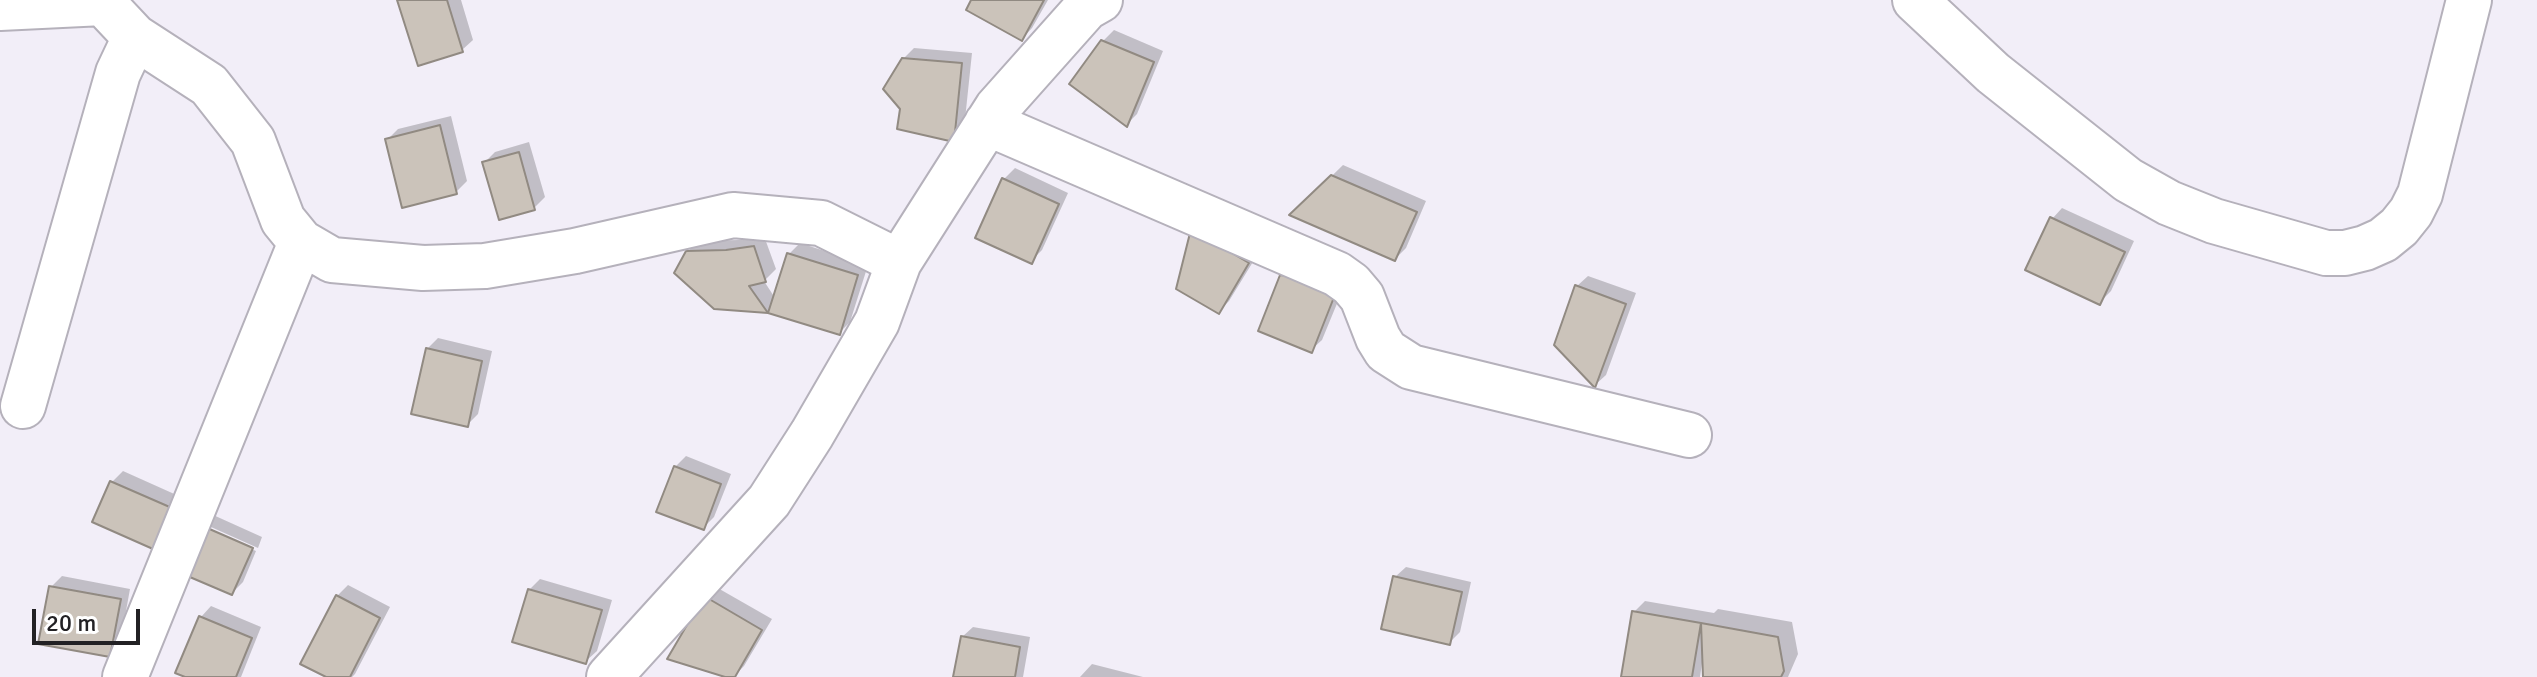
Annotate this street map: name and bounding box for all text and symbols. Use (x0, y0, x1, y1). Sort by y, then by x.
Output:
scale bar (36, 593, 144, 643)
text: 20 m (46, 608, 96, 638)

